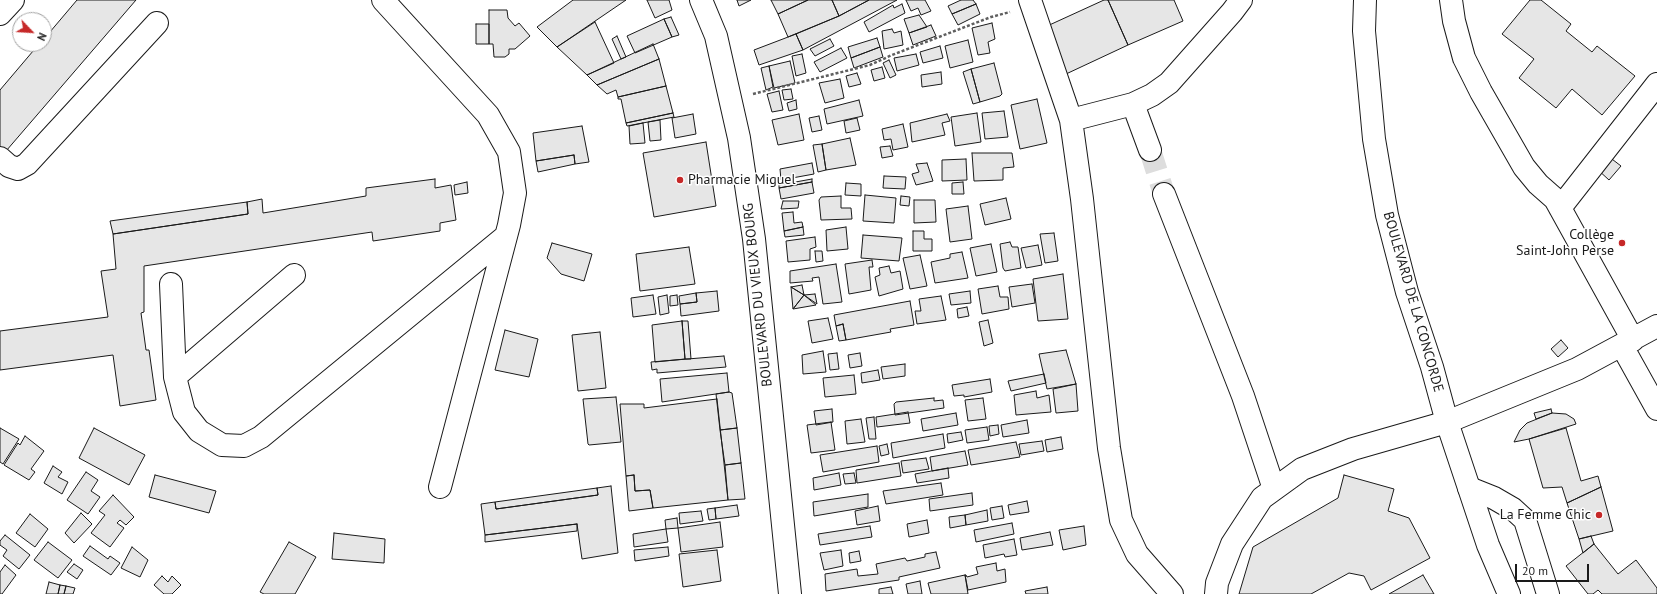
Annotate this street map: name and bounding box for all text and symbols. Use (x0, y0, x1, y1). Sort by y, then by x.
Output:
north arrow (12, 12, 52, 52)
text: N (34, 30, 50, 43)
place label: Pharmacie Miguel (688, 172, 796, 188)
marker: Pharmacie Miguel (675, 175, 685, 185)
street label: BOULEVARD DU VIEUX BOURG (740, 202, 776, 388)
street label: BOULEVARD DE LA CONCORDE (1379, 210, 1447, 394)
place label: Collège Saint-John Perse (1516, 227, 1614, 260)
marker: Collège Saint-John Perse (1617, 238, 1627, 248)
place label: La Femme Chic (1500, 507, 1591, 523)
marker: La Femme Chic (1594, 510, 1604, 520)
scale bar (1517, 556, 1591, 582)
text: 20 m (1522, 563, 1548, 578)

